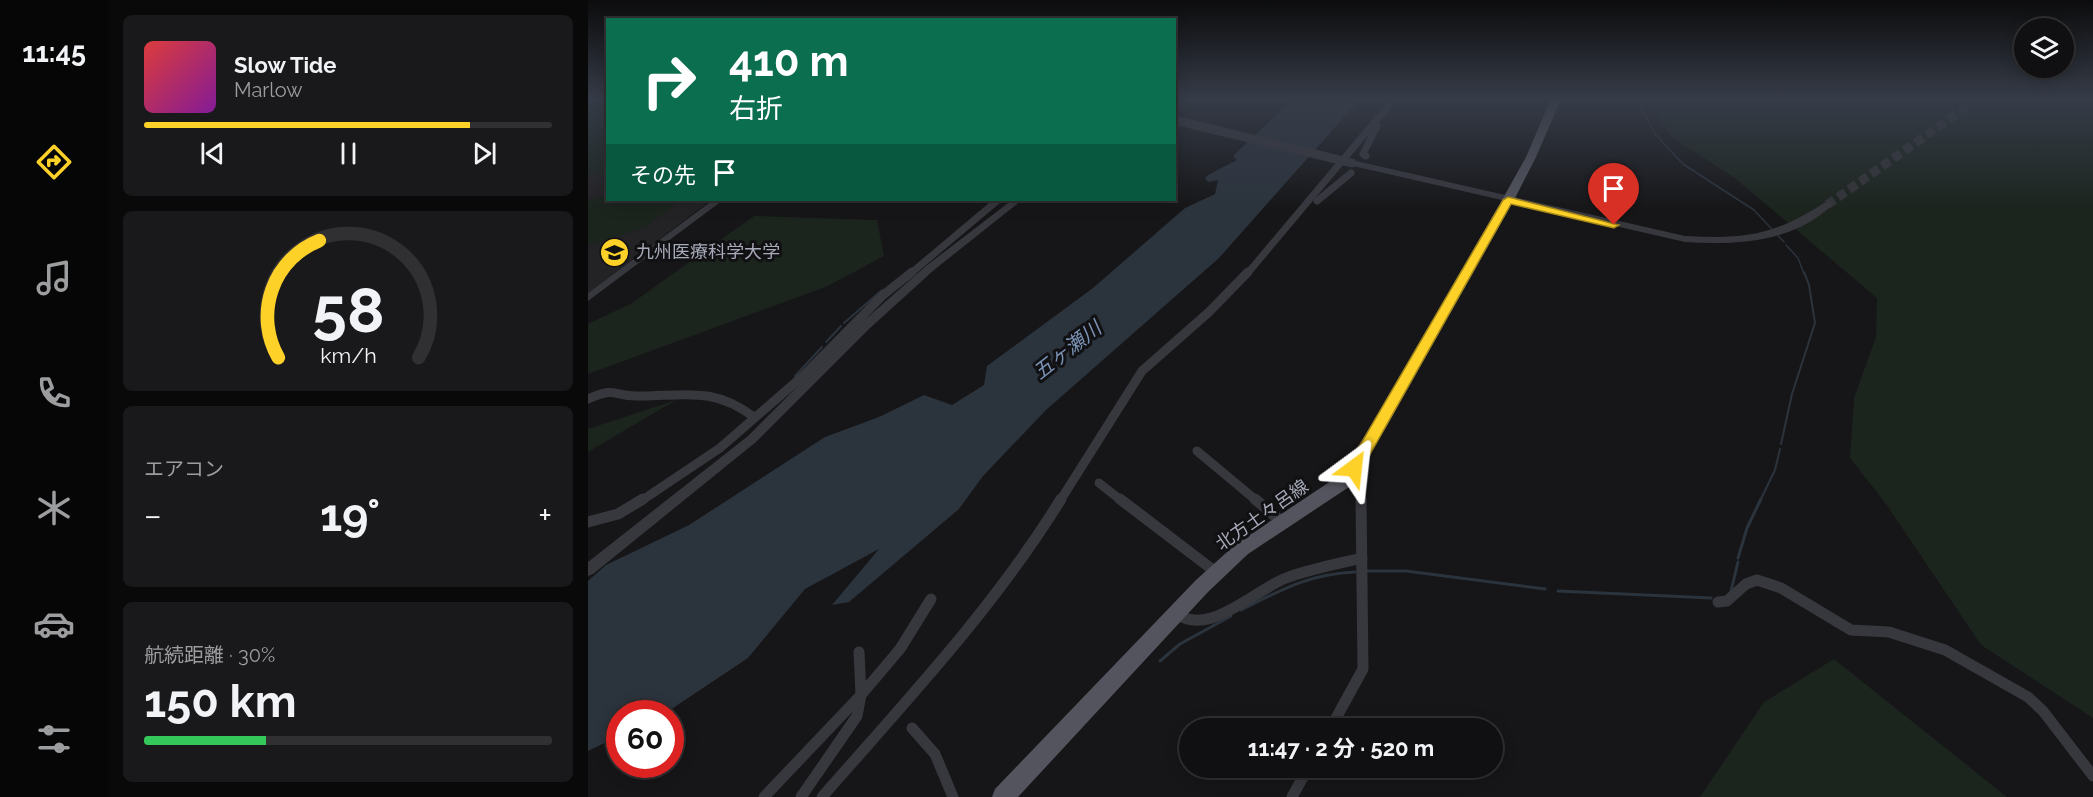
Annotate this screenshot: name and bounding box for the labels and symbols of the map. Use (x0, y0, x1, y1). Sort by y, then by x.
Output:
pin (1588, 163, 1639, 225)
school or university icon: 九州医療科学大学 (599, 236, 631, 268)
place label: 九州医療科学大学 (636, 241, 780, 262)
water label: 五ヶ瀬川 (1028, 315, 1107, 384)
position arrow (1322, 436, 1386, 500)
street label: 北方土々呂線 (1211, 475, 1312, 554)
speed limit sign: 60 (606, 700, 684, 778)

